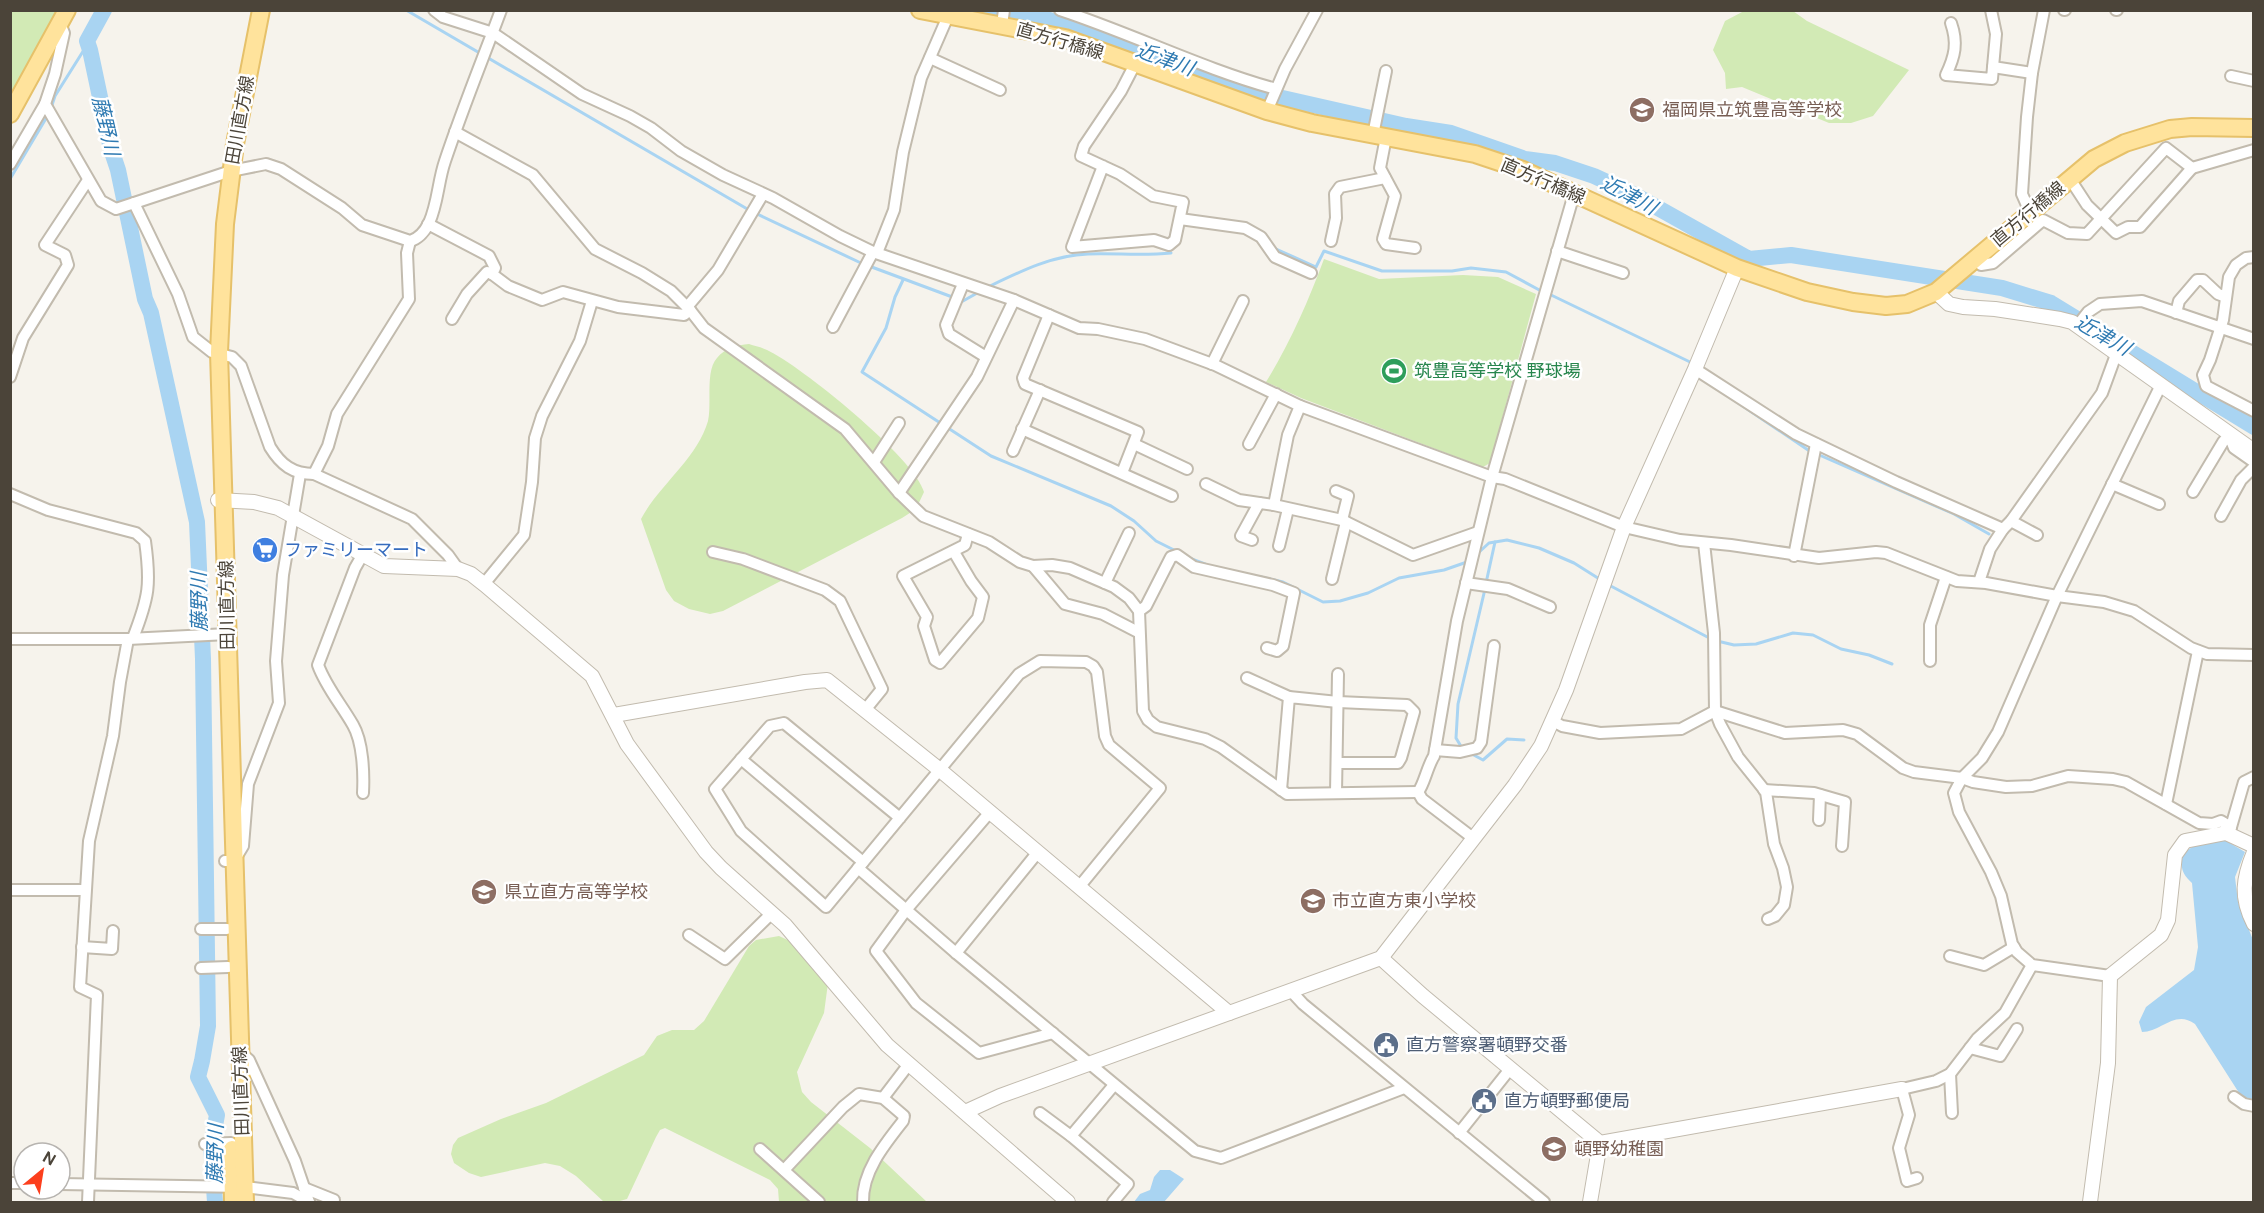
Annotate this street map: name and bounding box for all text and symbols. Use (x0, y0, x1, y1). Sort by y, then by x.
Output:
street label: 直方行橋線 (1013, 17, 1107, 65)
water label: 近津川 (1132, 37, 1200, 82)
street label: 田川直方線 (220, 74, 260, 166)
water label: 藤野川 (87, 94, 126, 160)
school or university icon: 福岡県立筑豊高等学校 (1627, 95, 1657, 125)
place label: 福岡県立筑豊高等学校 (1662, 98, 1842, 122)
street label: 直方行橋線 (1497, 152, 1589, 210)
water label: 近津川 (1596, 169, 1663, 222)
street label: 直方行橋線 (1986, 176, 2070, 252)
water label: 近津川 (2071, 309, 2137, 362)
sports icon: 筑豊高等学校 野球場 (1379, 356, 1409, 386)
place label: 筑豊高等学校 野球場 (1414, 359, 1581, 383)
supermarket icon: ファミリーマート (250, 535, 280, 565)
place label: ファミリーマート (284, 538, 428, 562)
street label: 田川直方線 (214, 560, 240, 650)
water label: 藤野川 (185, 570, 213, 632)
school or university icon: 県立直方高等学校 (469, 877, 499, 907)
place label: 県立直方高等学校 (504, 880, 648, 904)
school or university icon: 市立直方東小学校 (1298, 886, 1328, 916)
place label: 市立直方東小学校 (1332, 889, 1476, 913)
public building icon: 直方警察署頓野交番 (1371, 1030, 1401, 1060)
place label: 直方警察署頓野交番 (1406, 1033, 1568, 1057)
street label: 田川直方線 (227, 1046, 255, 1136)
public building icon: 直方頓野郵便局 (1469, 1086, 1499, 1116)
place label: 直方頓野郵便局 (1504, 1089, 1630, 1113)
water label: 藤野川 (201, 1122, 229, 1184)
school or university icon: 頓野幼稚園 (1539, 1134, 1569, 1164)
place label: 頓野幼稚園 (1574, 1137, 1664, 1161)
north arrow (12, 1141, 72, 1201)
text: N (39, 1146, 60, 1170)

